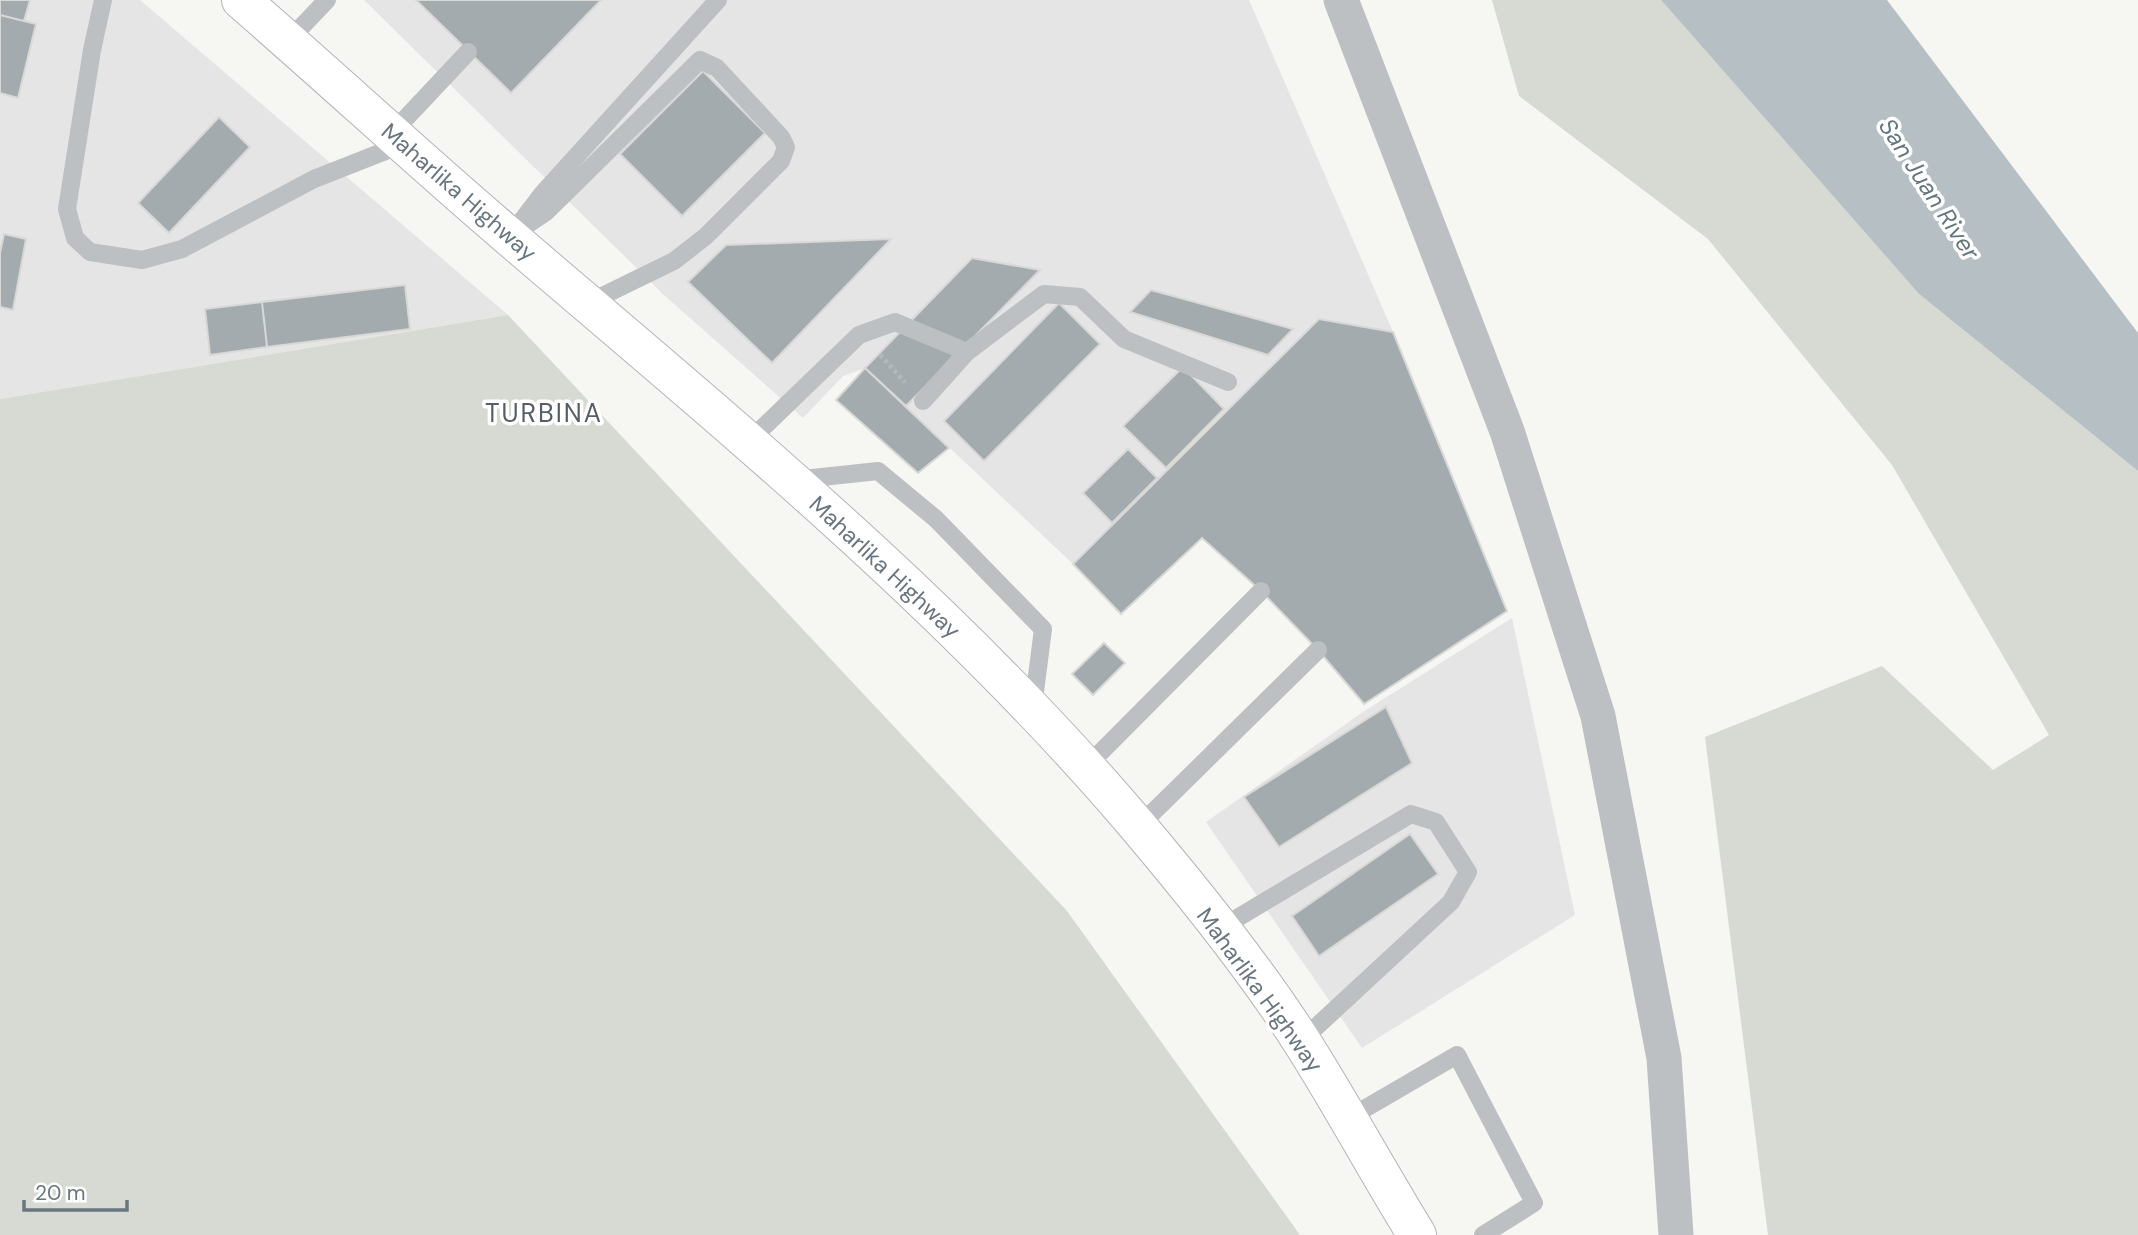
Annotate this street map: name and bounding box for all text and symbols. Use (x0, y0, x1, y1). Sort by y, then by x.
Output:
water label: San Juan River (1872, 112, 1987, 266)
street label: Maharlika Highway (375, 116, 543, 268)
district label: TURBINA (485, 396, 603, 430)
street label: Maharlika Highway (803, 489, 967, 645)
street label: Maharlika Highway (1190, 902, 1330, 1078)
scale bar (24, 1168, 128, 1212)
text: 20 m (35, 1179, 86, 1207)

